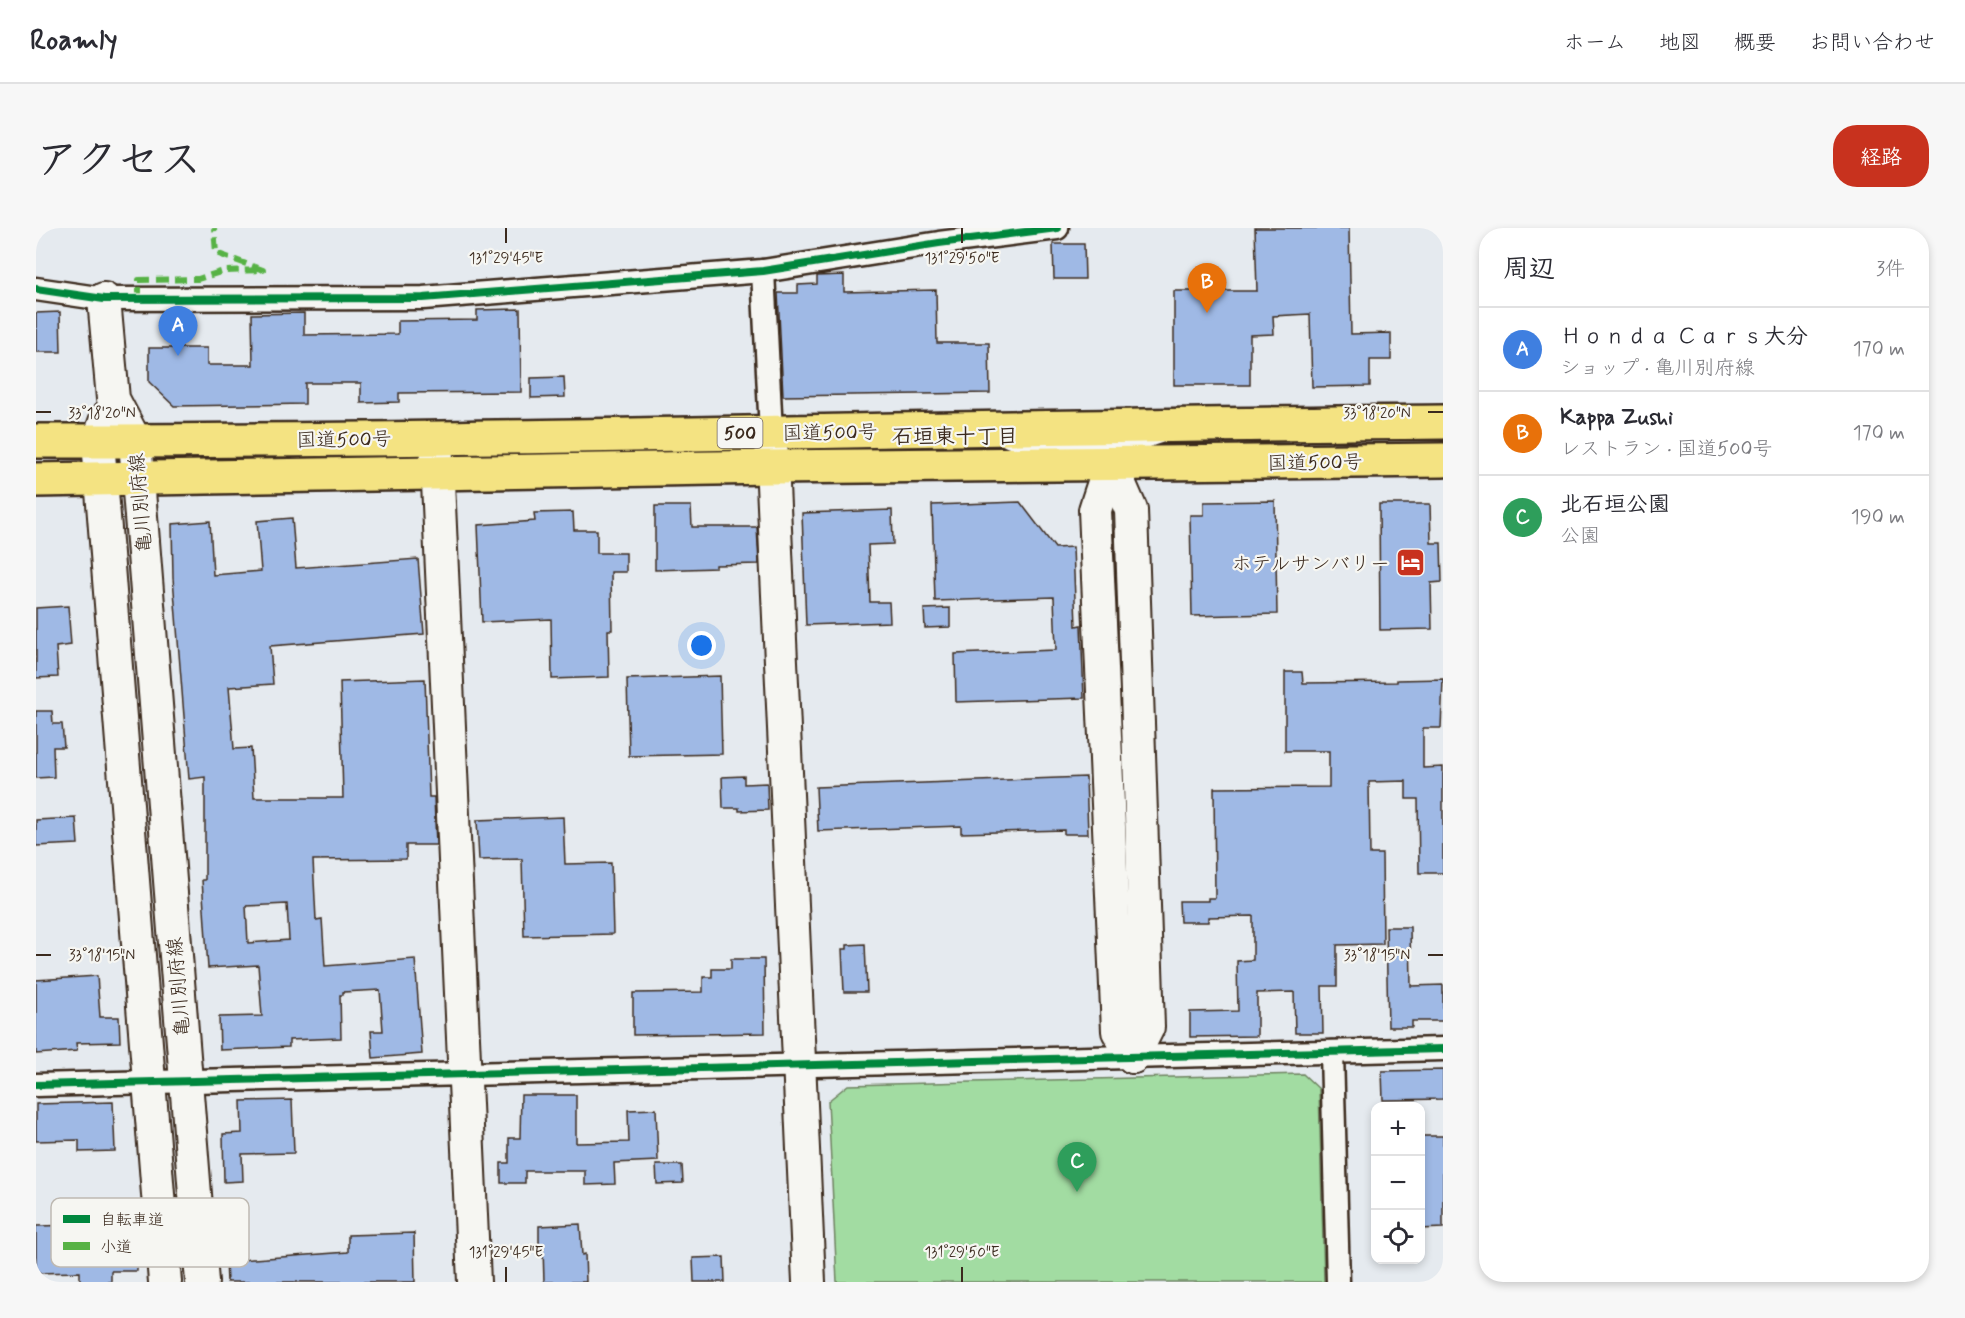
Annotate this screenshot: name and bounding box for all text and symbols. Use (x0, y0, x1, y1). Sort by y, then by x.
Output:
text: Roamly (30, 23, 118, 60)
text: ホーム (1564, 29, 1626, 57)
text: 地図 (1659, 29, 1701, 57)
text: 概要 (1734, 29, 1776, 57)
text: お問い合わせ (1809, 29, 1935, 57)
button: 経路 (1833, 125, 1929, 187)
text: アクセス (36, 134, 201, 189)
text: 131°29'45"E (469, 249, 543, 269)
text: 131°29'50"E (924, 249, 1000, 269)
text: 周辺 (1503, 253, 1555, 287)
text: 3件 (1876, 256, 1905, 283)
pin: B (1188, 264, 1226, 313)
pin: A (158, 306, 198, 356)
text: Ｈｏｎｄａ Ｃａｒｓ大分 (1560, 323, 1808, 351)
text: A (1516, 336, 1529, 363)
text: 170 m (1853, 336, 1905, 363)
text: ショップ · 亀川別府線 (1560, 355, 1755, 382)
text: 33°18'20"N (68, 404, 136, 424)
text: 33°18'20"N (1343, 404, 1411, 424)
text: Kappa Zushi (1560, 404, 1673, 432)
road number: 500 (718, 418, 762, 448)
street label: 国道500号 (782, 419, 878, 448)
text: B (1516, 420, 1529, 447)
text: 170 m (1853, 420, 1905, 447)
district label: 石垣東十丁目 (892, 423, 1018, 451)
street label: 国道500号 (296, 426, 392, 455)
text: レストラン · 国道500号 (1560, 436, 1772, 463)
street label: 国道500号 (1267, 449, 1363, 478)
street label: 亀川別府線 (124, 452, 159, 554)
text: 北石垣公園 (1560, 491, 1670, 519)
text: C (1515, 504, 1530, 531)
text: 190 m (1851, 504, 1905, 531)
text: 公園 (1560, 523, 1600, 550)
hotel icon: ホテルサンバリー (1395, 547, 1427, 579)
place label: ホテルサンバリー (1232, 551, 1390, 578)
your location (687, 631, 716, 660)
street label: 亀川別府線 (162, 936, 197, 1038)
text: 33°18'15"N (69, 946, 135, 966)
text: 33°18'15"N (1344, 946, 1410, 966)
map controls (1371, 1102, 1425, 1264)
button: + (1371, 1102, 1425, 1156)
pin: C (1058, 1142, 1096, 1192)
button: − (1371, 1156, 1425, 1210)
legend (51, 1198, 249, 1267)
text: 自転車道 (100, 1210, 164, 1231)
button: locate (1371, 1210, 1425, 1264)
text: 小道 (100, 1237, 132, 1258)
text: 131°29'45"E (469, 1243, 543, 1263)
text: 131°29'50"E (924, 1243, 1000, 1263)

